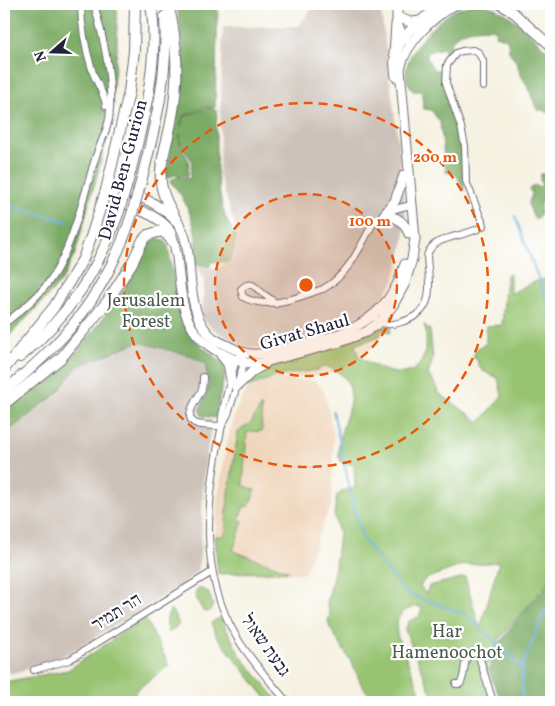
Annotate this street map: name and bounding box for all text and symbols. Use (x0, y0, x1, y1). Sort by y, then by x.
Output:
north arrow (28, 28, 78, 78)
text: N (31, 48, 52, 64)
street label: David Ben-Gurion (93, 96, 155, 243)
text: 200 m (413, 148, 457, 169)
text: 100 m (349, 212, 392, 233)
centre of rings (297, 276, 315, 294)
park label: Jerusalem Forest (107, 289, 185, 335)
street label: Givat Shaul (257, 308, 353, 358)
street label: הר תמיר (87, 588, 147, 638)
street label: גבעת שאול (234, 610, 296, 682)
park label: Har Hamenoochot (391, 620, 503, 666)

